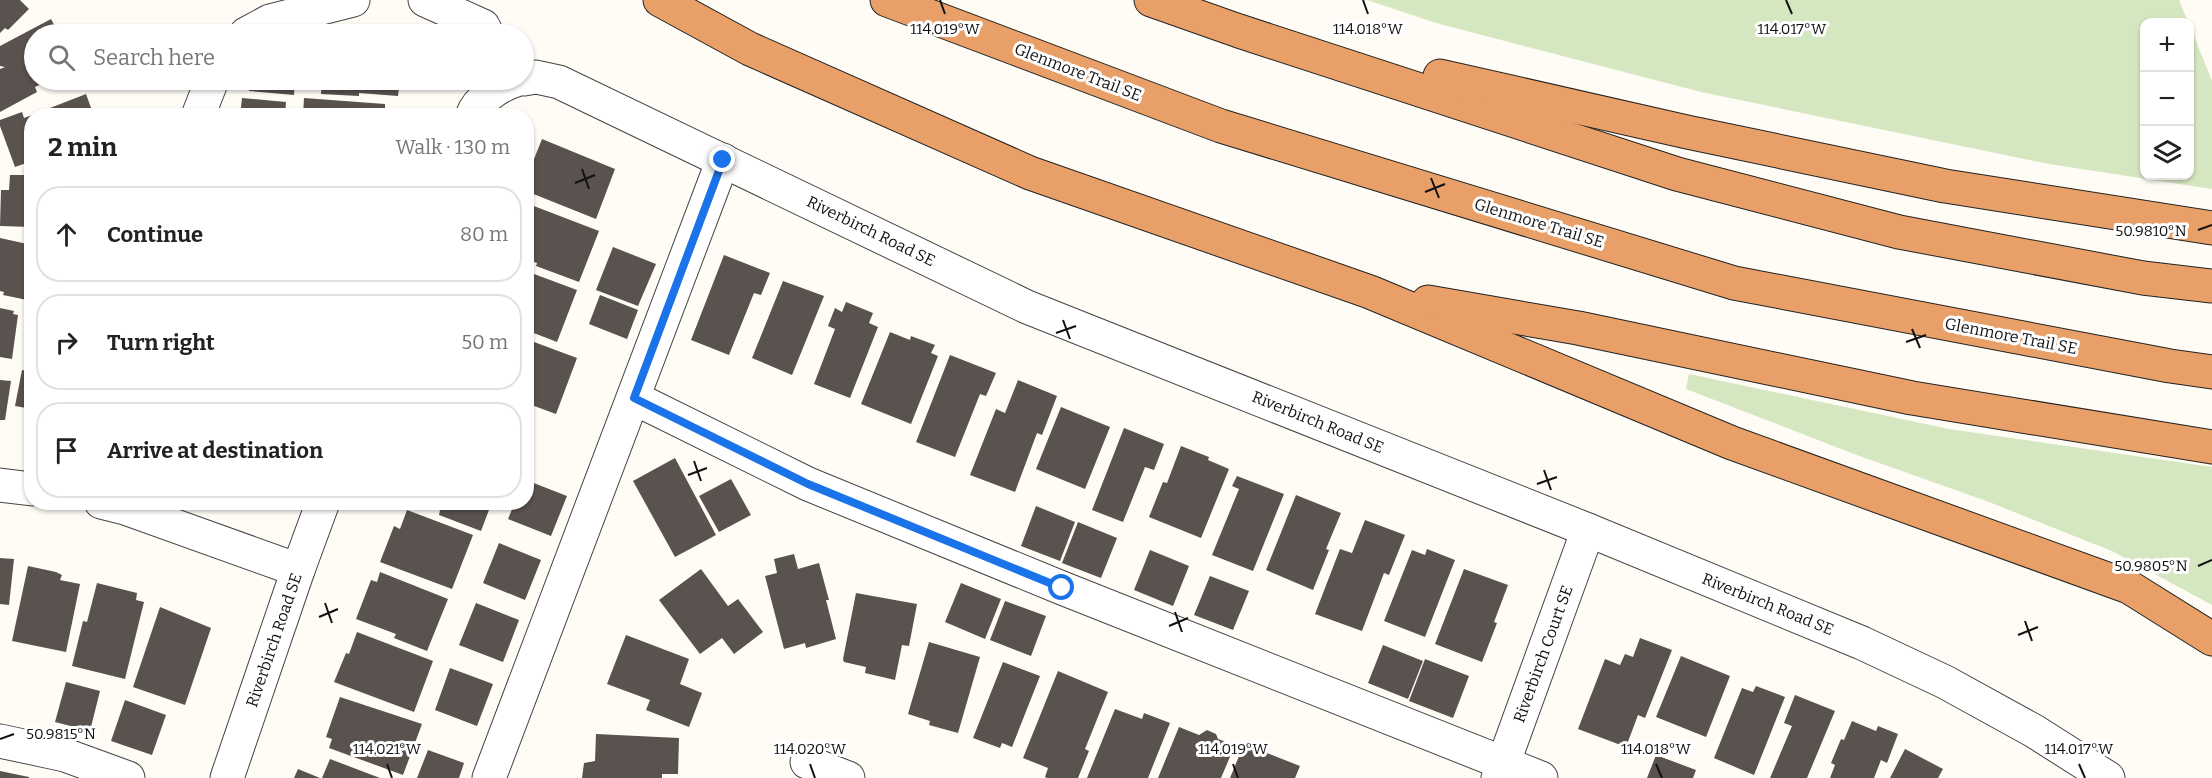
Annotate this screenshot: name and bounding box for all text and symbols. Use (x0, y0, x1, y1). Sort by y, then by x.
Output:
map controls (2140, 18, 2194, 180)
button: + (2140, 18, 2194, 72)
text: 114.019°W (910, 20, 980, 38)
text: 114.018°W (1333, 20, 1404, 38)
text: 114.017°W (1758, 20, 1827, 38)
search box (24, 24, 534, 90)
street label: Glenmore Trail SE (1012, 39, 1144, 105)
icon: search (45, 41, 78, 74)
text: Search here (93, 44, 215, 71)
button: − (2140, 72, 2194, 126)
button: layers (2140, 126, 2194, 180)
text: 2 min (48, 132, 117, 163)
text: Walk · 130 m (396, 135, 510, 159)
route end (709, 146, 735, 172)
street label: Riverbirch Road SE (804, 192, 938, 270)
street label: Glenmore Trail SE (1472, 194, 1606, 252)
icon: ahead (50, 218, 83, 251)
text: Continue (107, 221, 203, 248)
text: 80 m (460, 222, 508, 246)
text: 50.9810°N (2115, 222, 2187, 240)
street label: Glenmore Trail SE (1943, 314, 2079, 358)
icon: right (50, 326, 83, 359)
text: Turn right (107, 329, 215, 356)
text: 50 m (461, 330, 508, 354)
street label: Riverbirch Road SE (1249, 387, 1387, 457)
icon: arrive (50, 434, 83, 467)
text: Arrive at destination (107, 437, 323, 464)
text: 50.9805°N (2114, 557, 2188, 575)
street label: Riverbirch Road SE (1699, 569, 1837, 639)
street label: Riverbirch Road SE (242, 571, 306, 709)
route start (1048, 574, 1074, 600)
street label: Riverbirch Court SE (1509, 583, 1577, 725)
text: 50.9815°N (26, 725, 96, 743)
text: 114.021°W (353, 740, 422, 758)
text: 114.020°W (774, 740, 847, 758)
text: 114.019°W (1198, 740, 1268, 758)
text: 114.018°W (1621, 740, 1692, 758)
text: 114.017°W (2045, 740, 2114, 758)

